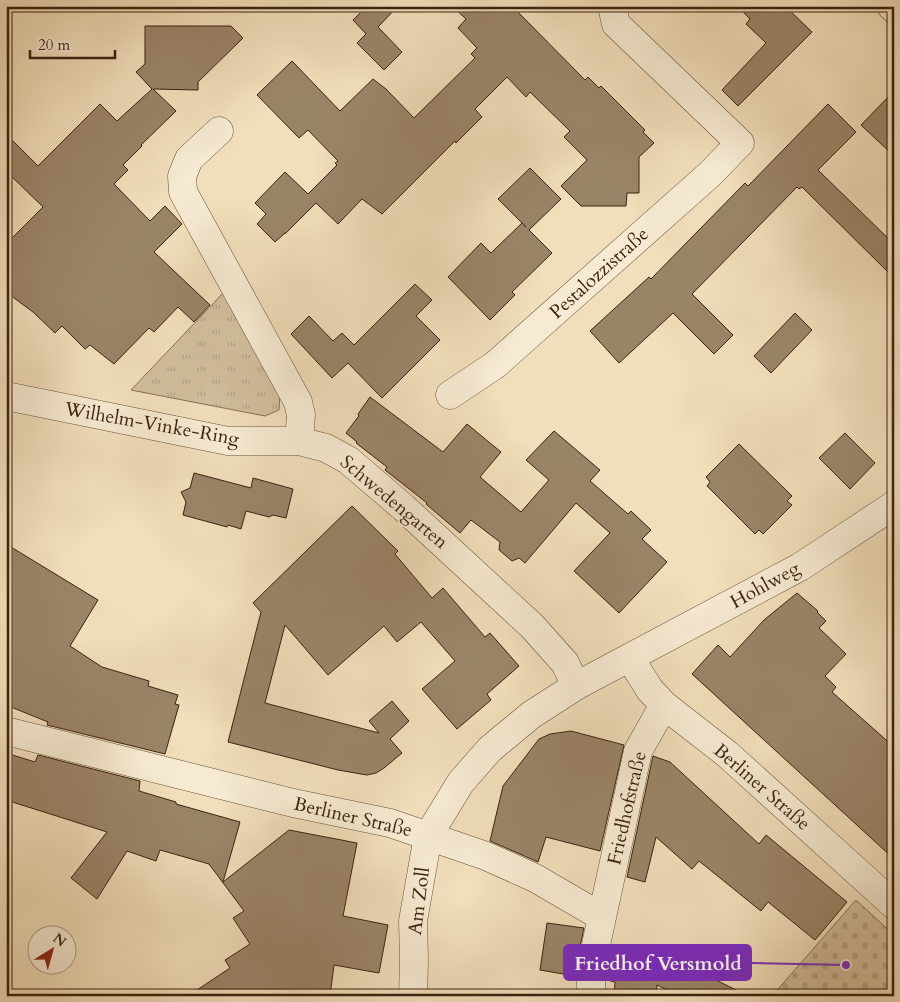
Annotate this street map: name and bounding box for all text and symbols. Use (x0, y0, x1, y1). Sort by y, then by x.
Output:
scale bar (30, 28, 115, 60)
text: 20 m (38, 35, 70, 55)
street label: Pestalozzistraße (544, 221, 654, 325)
street label: Wilhelm-Vinke-Ring (62, 396, 242, 452)
street label: Schwedengarten (335, 449, 454, 555)
street label: Hohlweg (725, 555, 805, 615)
street label: Berliner Straße (708, 738, 816, 836)
street label: Friedhofstraße (601, 749, 653, 867)
street label: Berliner Straße (291, 791, 415, 843)
street label: Am Zoll (402, 865, 436, 936)
north arrow (28, 924, 78, 974)
text: N (49, 929, 70, 951)
callout: Friedhof Versmold (564, 945, 751, 980)
text: Friedhof Versmold (574, 950, 742, 977)

